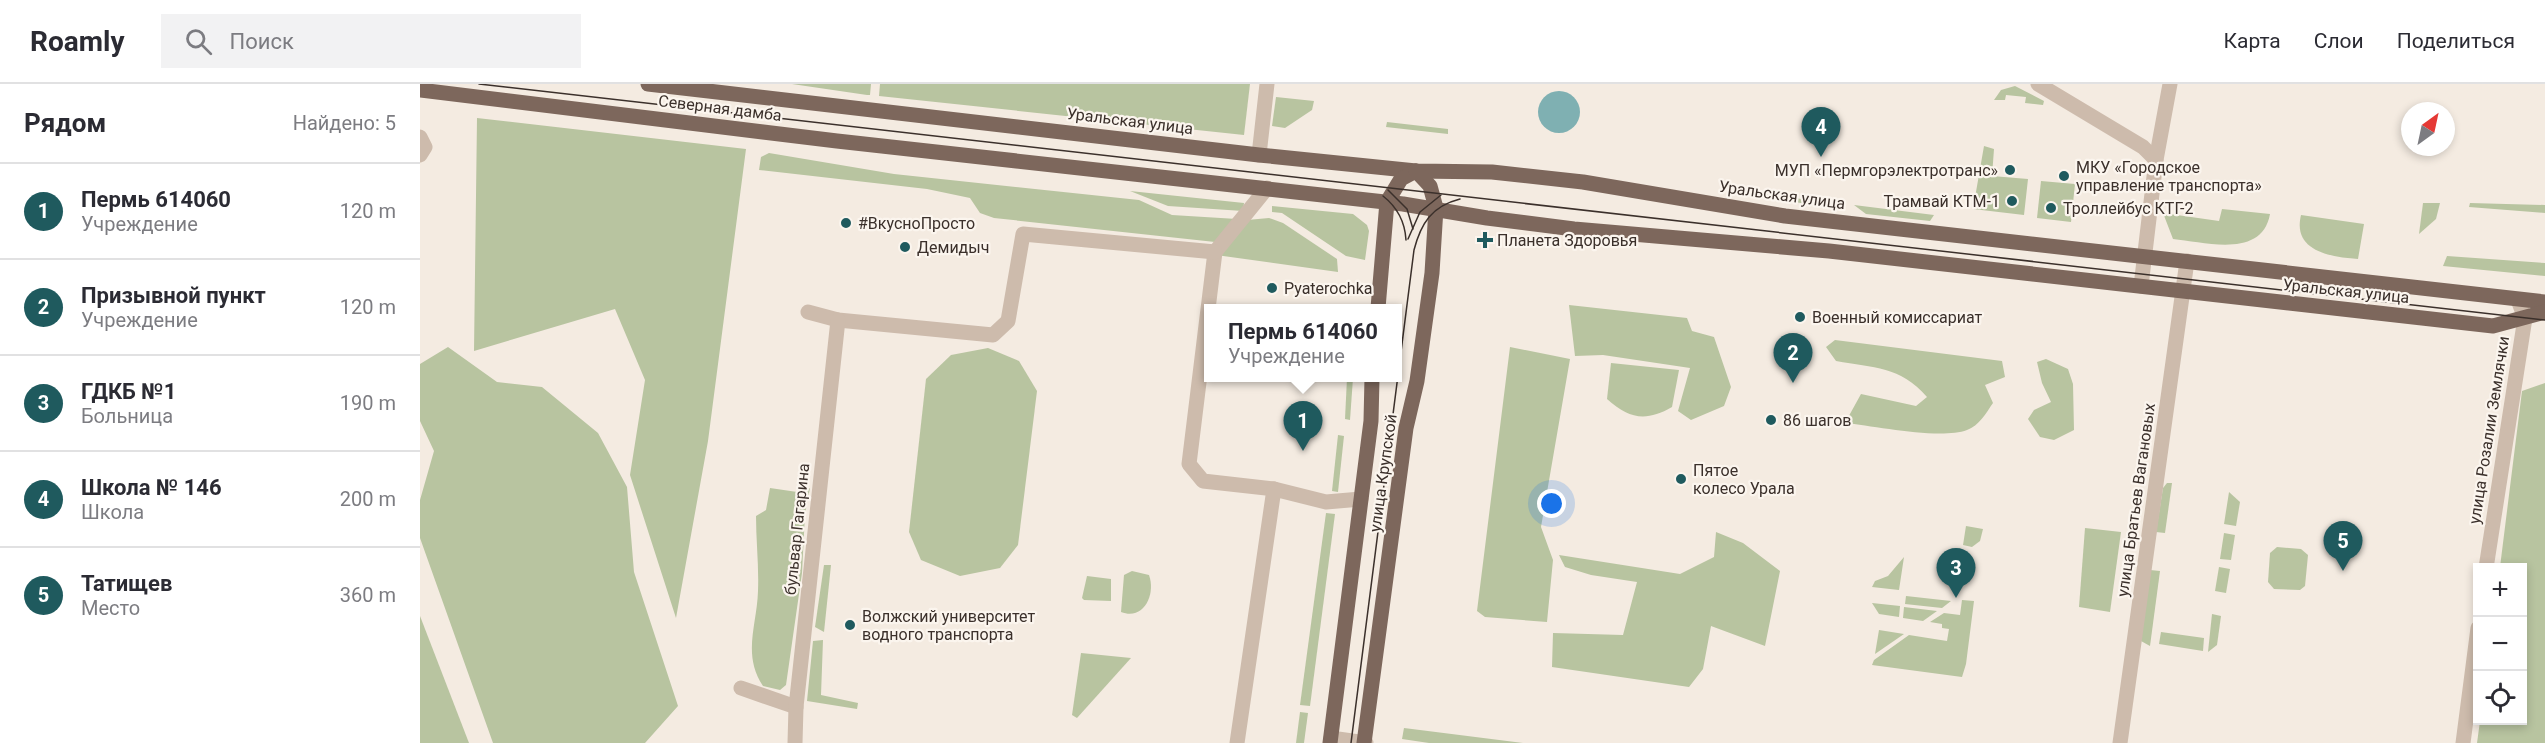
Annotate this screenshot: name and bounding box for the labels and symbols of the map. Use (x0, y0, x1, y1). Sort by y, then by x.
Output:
street label: Северная дамба (657, 91, 783, 125)
north arrow (2401, 102, 2455, 156)
street label: Уральская улица (1066, 104, 1194, 138)
pin: 4 (1802, 107, 1840, 157)
place label: МКУ «Городское управление транспорта» (2076, 158, 2262, 195)
place label: МУП «Пермгорэлектротранс» (1775, 161, 1998, 180)
marker: МУП «Пермгорэлектротранс» (2003, 163, 2017, 177)
marker: МКУ «Городское управление транспорта» (2057, 169, 2071, 183)
street label: Уральская улица (1718, 177, 1846, 213)
place label: Трамвай КТМ-1 (1883, 192, 2000, 211)
marker: Трамвай КТМ-1 (2005, 194, 2019, 208)
place label: Троллейбус КТГ-2 (2063, 199, 2193, 218)
marker: Троллейбус КТГ-2 (2044, 201, 2058, 215)
place label: #ВкусноПросто (858, 214, 975, 233)
marker: #ВкусноПросто (839, 216, 853, 230)
place label: Планета Здоровья (1497, 231, 1637, 250)
marker: Планета Здоровья (1478, 233, 1492, 247)
place label: Демидыч (917, 238, 989, 257)
marker: Демидыч (898, 240, 912, 254)
street label: Уральская улица (2282, 275, 2410, 307)
place label: Pyaterochka (1284, 279, 1372, 298)
marker: Pyaterochka (1265, 281, 1279, 295)
place label: Военный комиссариат (1812, 308, 1983, 327)
marker: Военный комиссариат (1793, 310, 1807, 324)
pin: 2 (1774, 334, 1812, 383)
street label: улица Розалии Землячки (2465, 335, 2513, 525)
pin: 1 (1284, 402, 1322, 451)
street label: улица Братьев Вагановых (2113, 402, 2159, 598)
place label: 86 шагов (1783, 411, 1851, 430)
street label: улица Крупской (1365, 413, 1401, 533)
marker: 86 шагов (1764, 413, 1778, 427)
place label: Пятое колесо Урала (1693, 461, 1795, 498)
street label: бульвар Гагарина (781, 462, 813, 596)
marker: Пятое колесо Урала (1674, 472, 1688, 486)
your location (1537, 489, 1566, 518)
pin: 5 (2324, 522, 2362, 571)
pin: 3 (1936, 548, 1976, 598)
place label: Волжский университет водного транспорта (862, 607, 1036, 644)
marker: Волжский университет водного транспорта (843, 618, 857, 632)

